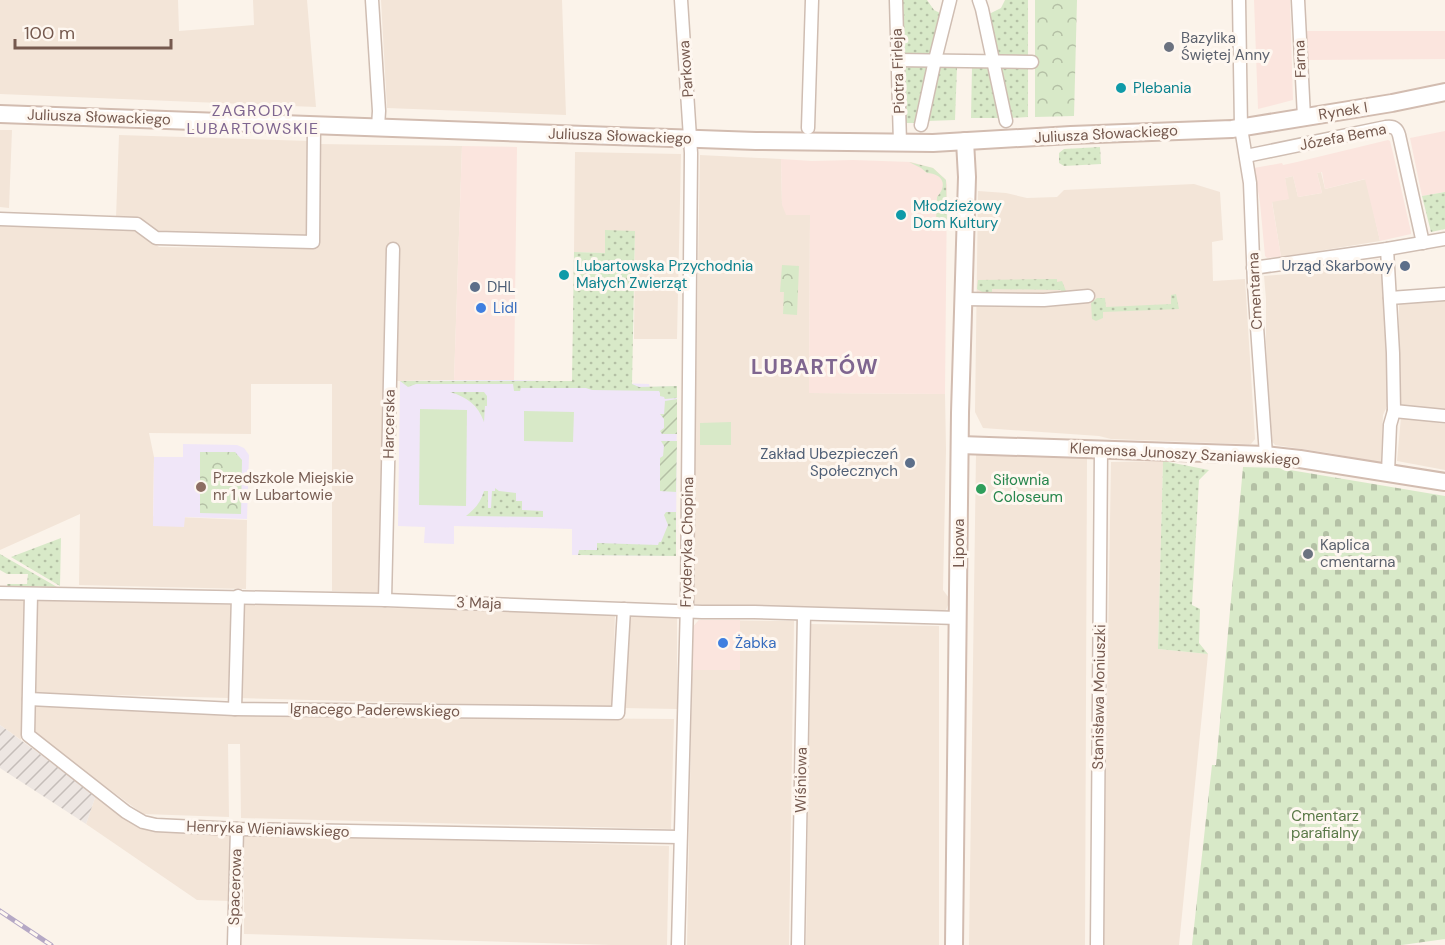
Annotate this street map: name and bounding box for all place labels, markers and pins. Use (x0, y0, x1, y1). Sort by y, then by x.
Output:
place label: Bazylika Świętej Anny (1181, 28, 1271, 65)
marker: Bazylika Świętej Anny (1162, 40, 1176, 54)
place label: Plebania (1133, 78, 1192, 98)
marker: Plebania (1114, 81, 1128, 95)
place label: Młodzieżowy Dom Kultury (913, 196, 1003, 233)
marker: Młodzieżowy Dom Kultury (894, 208, 908, 222)
place label: Lubartowska Przychodnia Małych Zwierząt (576, 256, 753, 293)
place label: Urząd Skarbowy (1282, 256, 1394, 276)
marker: Urząd Skarbowy (1398, 259, 1412, 273)
marker: Lubartowska Przychodnia Małych Zwierząt (557, 268, 571, 282)
place label: DHL (487, 277, 516, 297)
marker: DHL (468, 280, 482, 294)
place label: Lidl (493, 298, 517, 318)
marker: Lidl (474, 301, 488, 315)
place label: Zakład Ubezpieczeń Społecznych (760, 444, 898, 481)
marker: Zakład Ubezpieczeń Społecznych (903, 456, 917, 470)
place label: Przedszkole Miejskie nr 1 w Lubartowie (213, 468, 354, 505)
place label: Siłownia Coloseum (993, 470, 1063, 507)
marker: Przedszkole Miejskie nr 1 w Lubartowie (194, 480, 208, 494)
marker: Siłownia Coloseum (974, 482, 988, 496)
place label: Kaplica cmentarna (1320, 535, 1395, 572)
marker: Kaplica cmentarna (1301, 547, 1315, 561)
place label: Żabka (735, 633, 776, 653)
marker: Żabka (716, 636, 730, 650)

